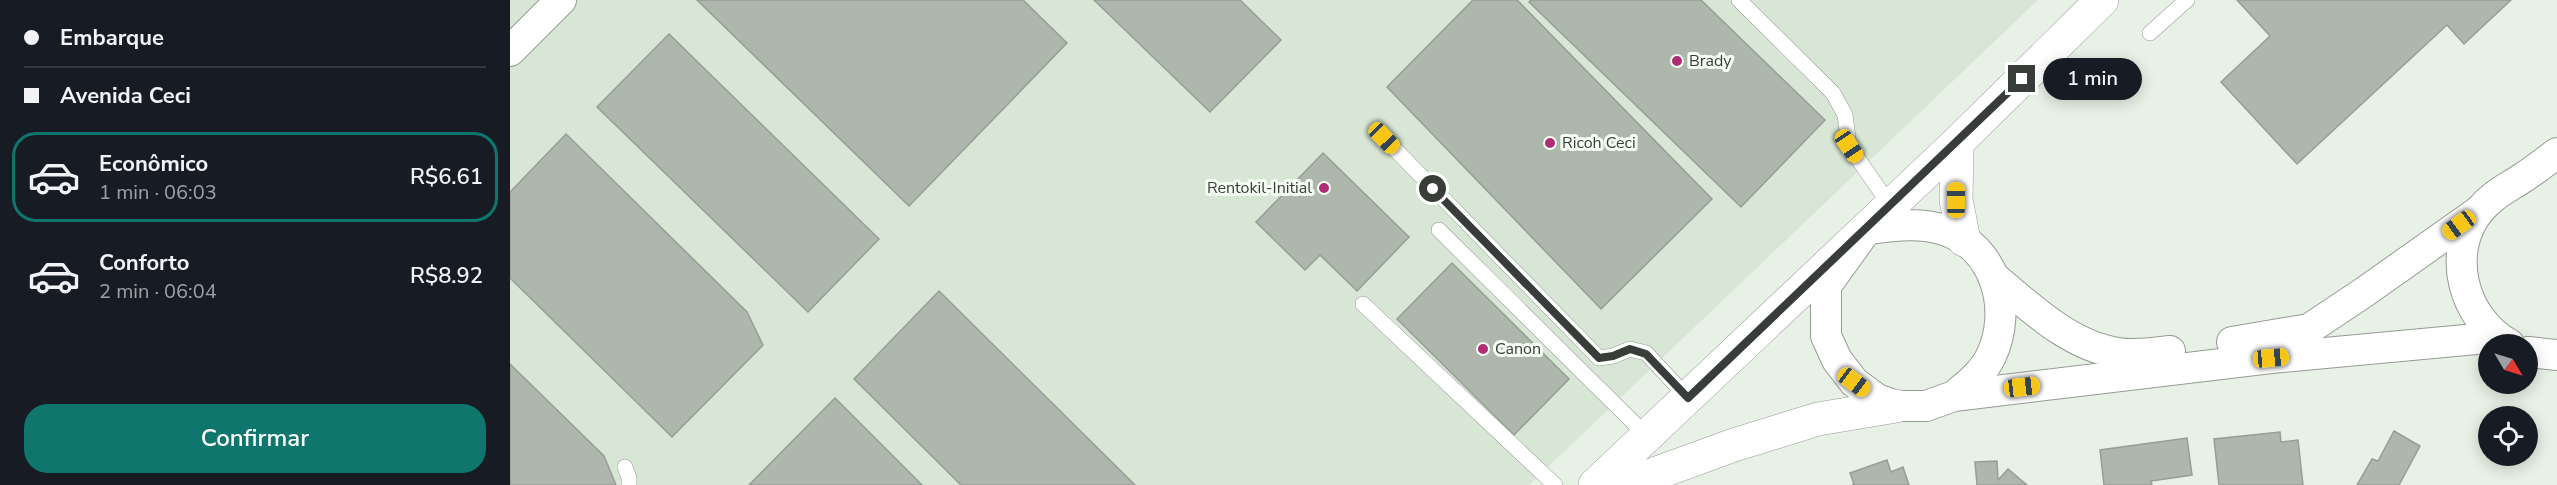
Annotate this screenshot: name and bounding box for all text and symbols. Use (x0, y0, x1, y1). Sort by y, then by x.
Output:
text: Embarque (60, 23, 164, 53)
place label: Brady (1689, 50, 1732, 72)
marker: Brady (1670, 54, 1684, 68)
callout: 1 min (2043, 58, 2142, 100)
route end (2008, 65, 2035, 92)
text: 1 min (2067, 65, 2118, 92)
text: Avenida Ceci (60, 81, 191, 111)
car (1365, 119, 1403, 157)
car (1831, 126, 1867, 166)
place label: Ricoh Ceci (1562, 132, 1636, 154)
marker: Ricoh Ceci (1543, 136, 1557, 150)
text: Econômico (99, 149, 208, 179)
icon: car (27, 150, 81, 204)
text: R$6.61 (410, 162, 483, 192)
route start (1419, 175, 1446, 202)
place label: Rentokil-Initial (1207, 177, 1312, 199)
text: 1 min · 06:03 (99, 179, 217, 206)
marker: Rentokil-Initial (1317, 181, 1331, 195)
car (1947, 182, 1965, 218)
car (2439, 207, 2479, 243)
text: Conforto (99, 248, 189, 278)
icon: car (27, 249, 81, 303)
text: R$8.92 (410, 261, 483, 291)
text: 2 min · 06:04 (99, 278, 217, 305)
north arrow (2478, 334, 2538, 394)
map controls (2478, 334, 2538, 466)
place label: Canon (1495, 338, 1541, 360)
marker: Canon (1476, 342, 1490, 356)
car (2252, 347, 2290, 369)
car (1834, 364, 1874, 400)
car (2003, 376, 2041, 398)
button: Confirmar (24, 404, 486, 473)
button: locate (2478, 406, 2538, 466)

